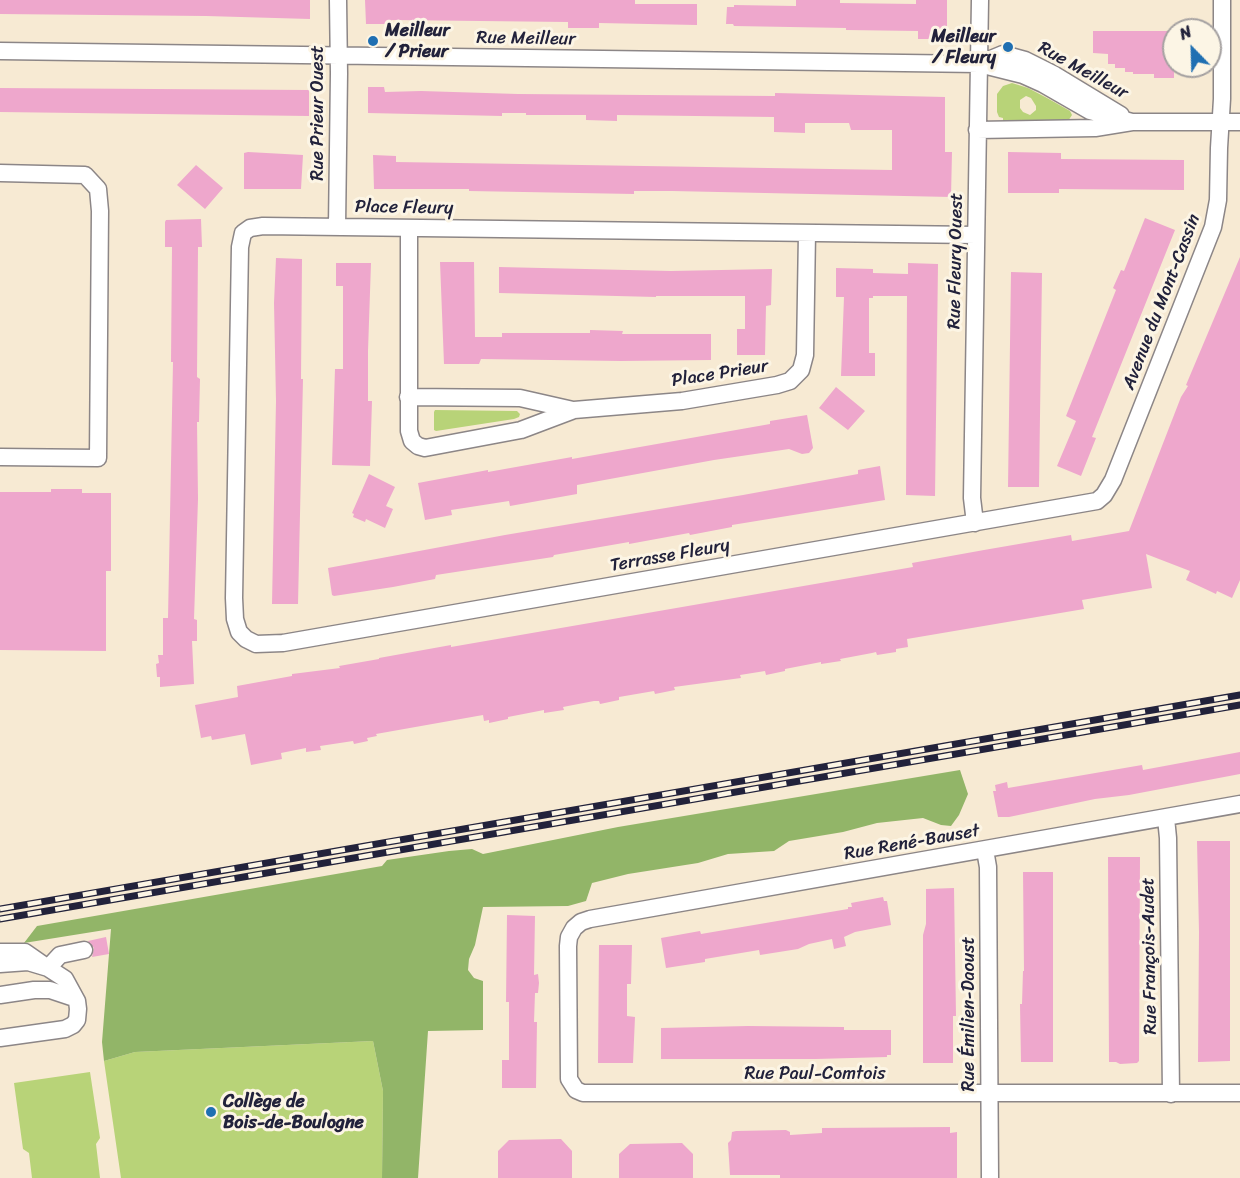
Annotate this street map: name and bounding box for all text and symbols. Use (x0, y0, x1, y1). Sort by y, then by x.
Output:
text: N (1175, 17, 1196, 48)
north arrow (1162, 18, 1222, 78)
place label: Meilleur / Prieur (385, 20, 450, 63)
place label: Meilleur / Fleury (931, 26, 996, 68)
street label: Rue Meilleur (476, 27, 576, 51)
marker: Meilleur / Prieur (366, 34, 380, 48)
street label: Rue Meilleur (1034, 37, 1132, 105)
marker: Meilleur / Fleury (1001, 40, 1015, 54)
street label: Rue Prieur Ouest (307, 45, 329, 181)
street label: Rue Fleury Ouest (944, 193, 968, 329)
street label: Place Fleury (355, 196, 453, 220)
street label: Avenue du Mont-Cassin (1119, 211, 1205, 393)
street label: Place Prieur (670, 356, 770, 392)
street label: Terrasse Fleury (609, 535, 731, 577)
street label: Rue René-Bauset (843, 820, 981, 866)
street label: Rue François-Audet (1138, 877, 1162, 1035)
street label: Rue Émilien-Daoust (958, 937, 980, 1091)
street label: Rue Paul-Comtois (744, 1063, 886, 1085)
place label: Collège de Bois-de-Boulogne (223, 1091, 364, 1134)
marker: Collège de Bois-de-Boulogne (204, 1105, 218, 1119)

